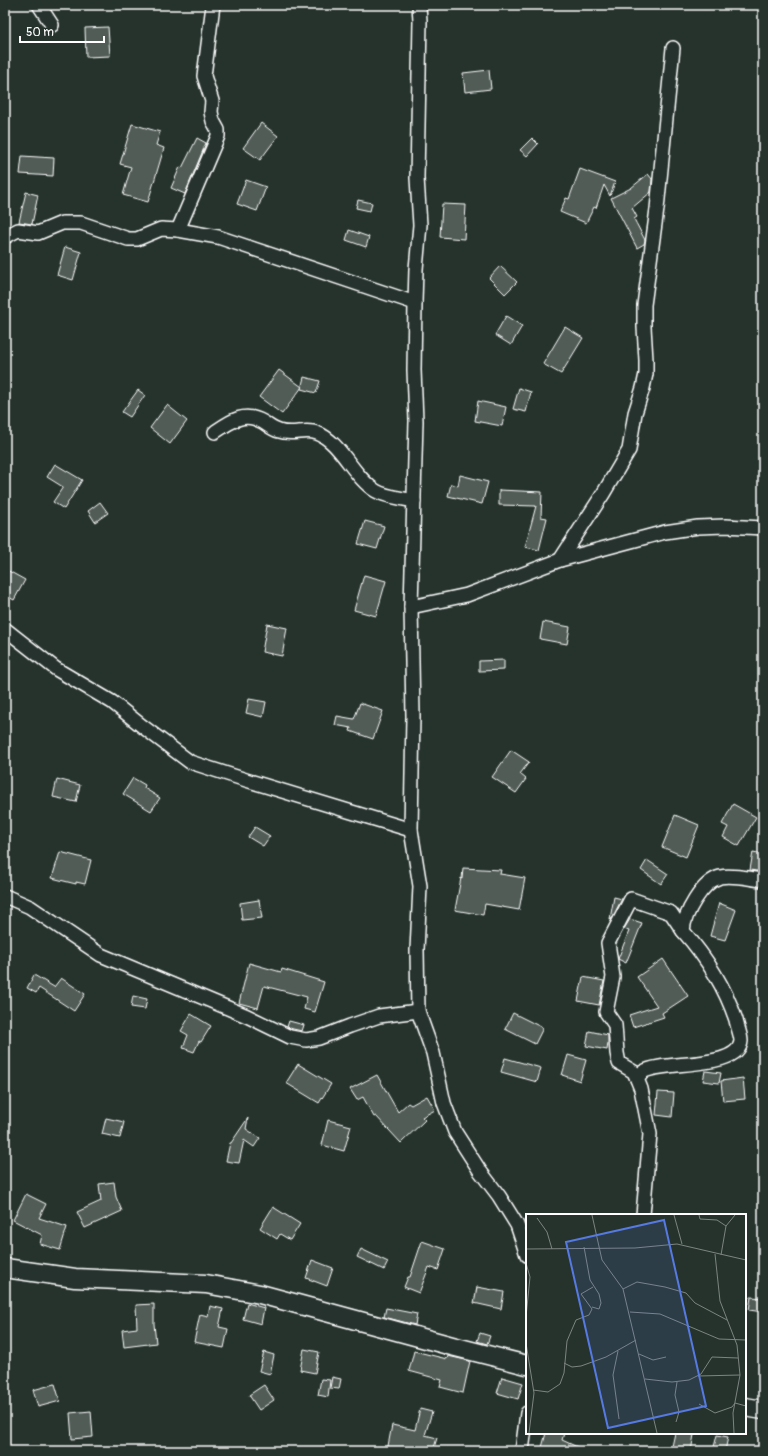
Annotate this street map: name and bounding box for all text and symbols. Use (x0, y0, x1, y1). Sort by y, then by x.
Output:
scale bar (20, 18, 104, 44)
text: 50 m (26, 25, 54, 40)
inset map (526, 1214, 746, 1434)

